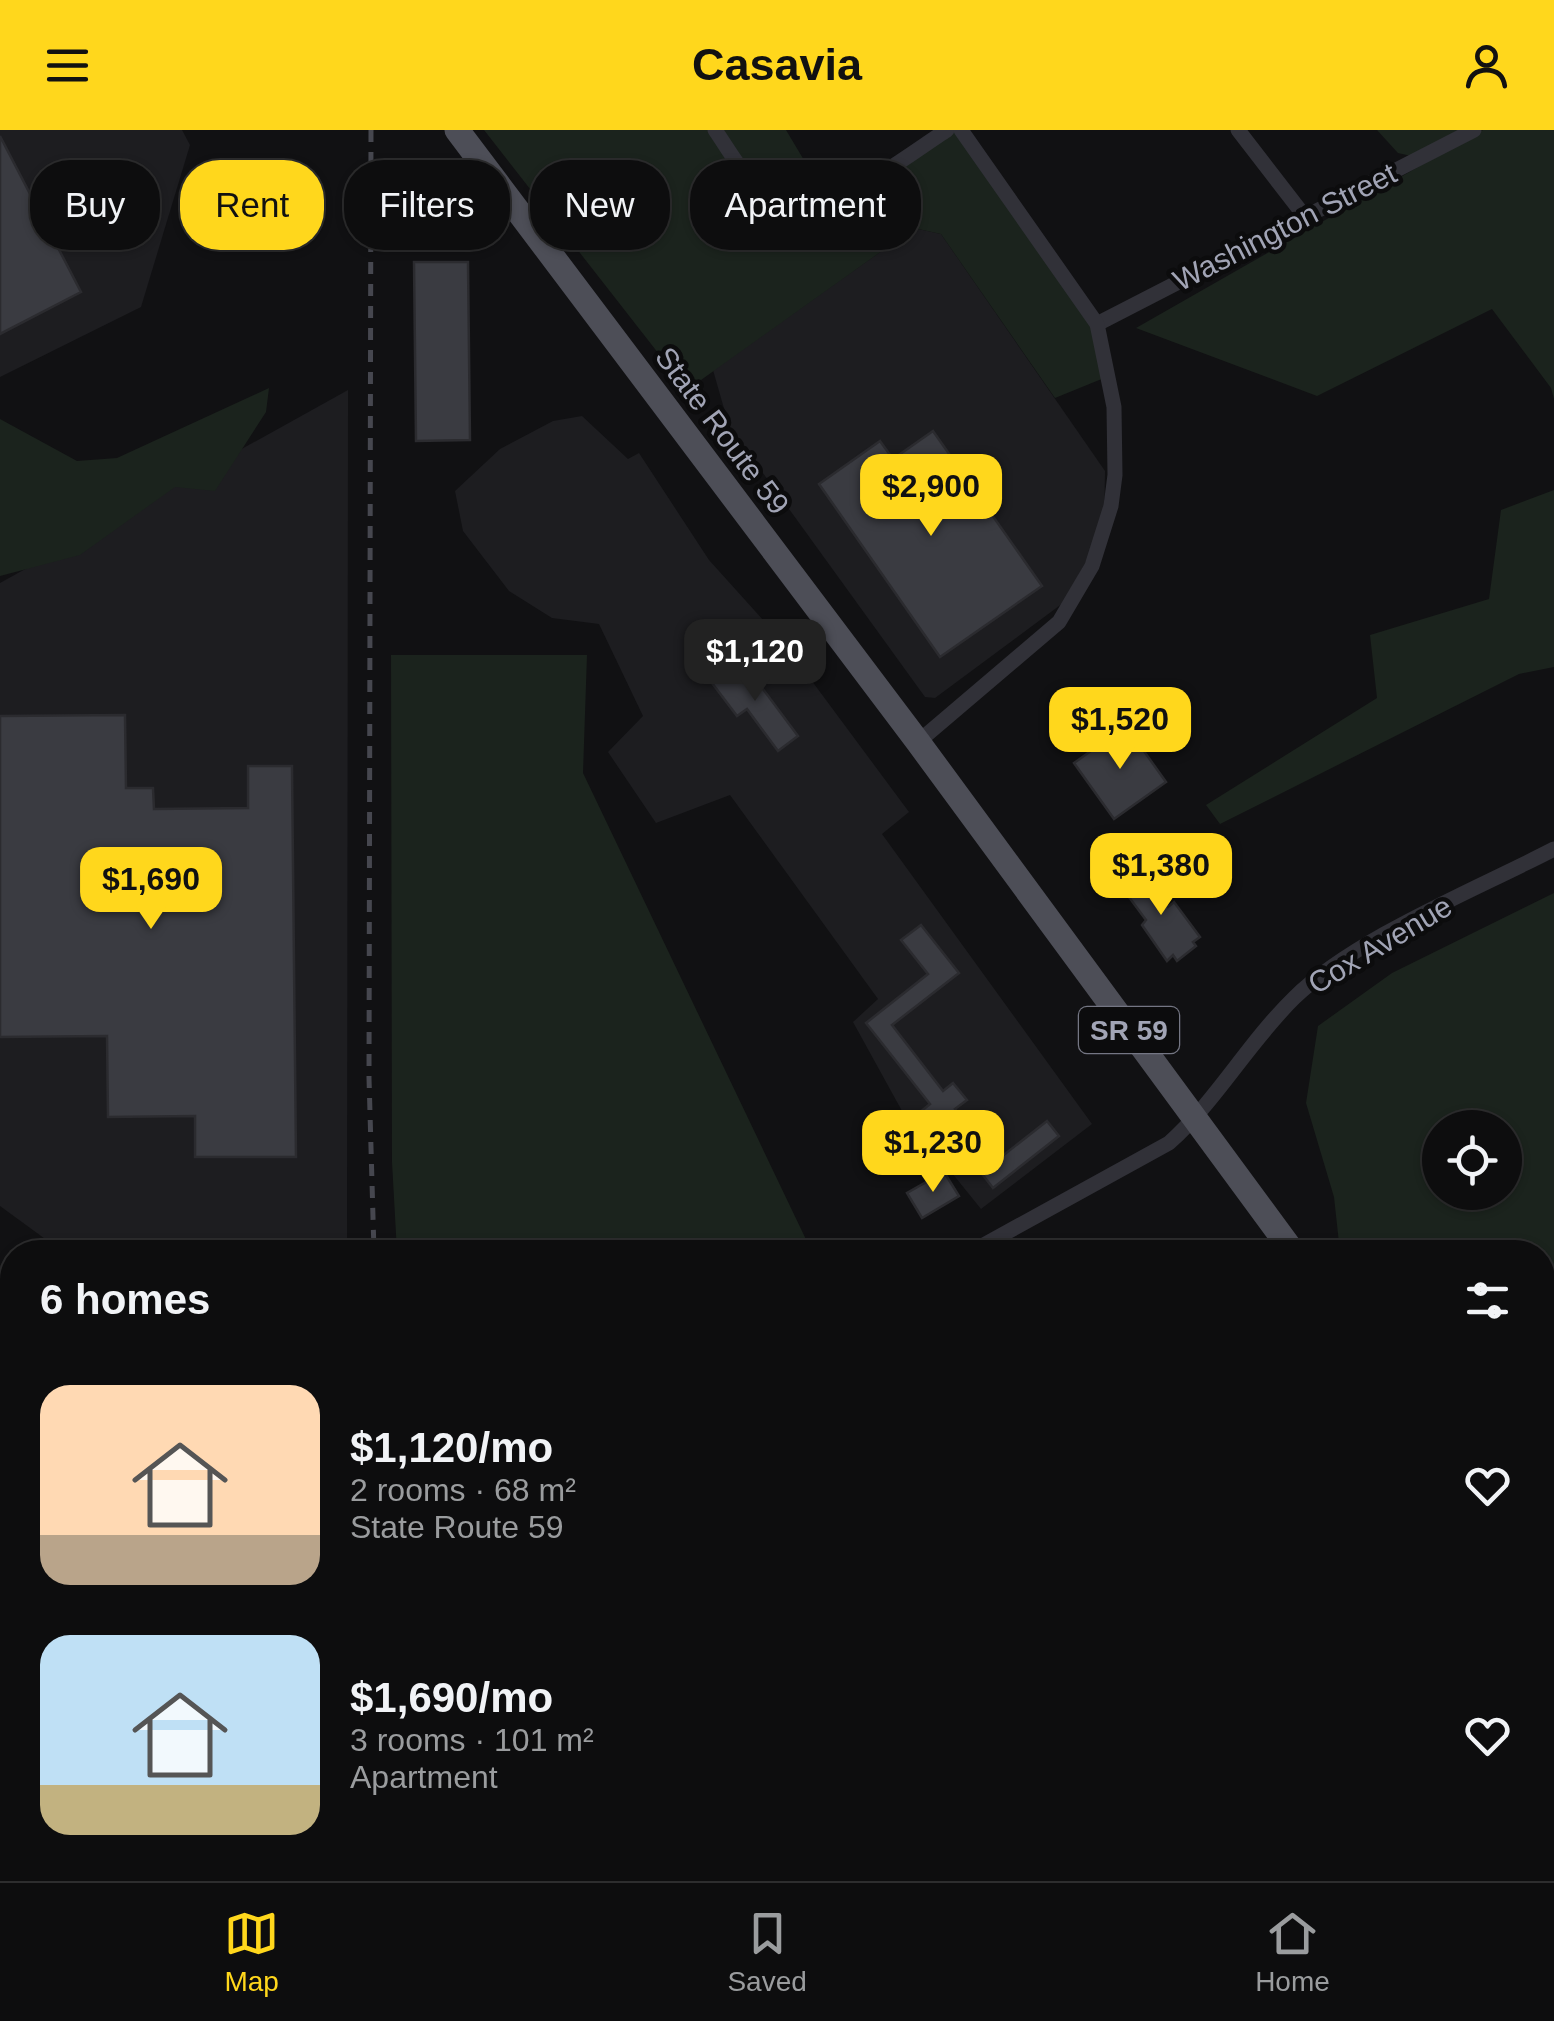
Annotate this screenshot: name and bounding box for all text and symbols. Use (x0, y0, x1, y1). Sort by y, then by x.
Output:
icon: menu (40, 38, 95, 93)
icon: person (1459, 38, 1514, 93)
text: Casavia (692, 39, 862, 90)
street label: Washington Street (1168, 156, 1402, 297)
chip: Buy (30, 160, 160, 250)
chip: Rent (180, 160, 324, 250)
chip: Filters (344, 160, 510, 250)
chip: New (530, 160, 670, 250)
chip: Apartment (690, 160, 921, 250)
street label: State Route 59 (649, 341, 796, 521)
pin: $2,900 (850, 454, 1012, 539)
text: $2,900 (882, 468, 980, 504)
pin: $1,120 (674, 619, 836, 704)
text: $1,120 (706, 633, 804, 669)
pin: $1,520 (1039, 687, 1201, 772)
text: $1,520 (1071, 701, 1169, 737)
pin: $1,380 (1080, 833, 1242, 918)
pin: $1,690 (70, 847, 232, 932)
text: $1,380 (1112, 847, 1210, 883)
text: $1,690 (102, 861, 200, 897)
street label: Cox Avenue (1302, 889, 1457, 1000)
road number: SR 59 (1079, 1007, 1179, 1053)
pin: $1,230 (852, 1110, 1014, 1195)
map controls (1422, 1110, 1522, 1210)
button: locate (1422, 1110, 1522, 1210)
text: $1,230 (884, 1124, 982, 1160)
icon: filters (1460, 1273, 1515, 1328)
text: 6 homes (40, 1276, 210, 1323)
text: $1,120/mo (350, 1424, 553, 1471)
icon: home (120, 1425, 240, 1545)
icon: heart (1460, 1458, 1515, 1513)
text: 2 rooms · 68 m² (350, 1472, 576, 1508)
text: State Route 59 (350, 1509, 563, 1545)
text: $1,690/mo (350, 1674, 553, 1721)
icon: home (120, 1675, 240, 1795)
icon: heart (1460, 1708, 1515, 1763)
text: 3 rooms · 101 m² (350, 1722, 594, 1758)
text: Apartment (350, 1759, 498, 1795)
tab: Map (224, 1906, 279, 1998)
tab: Saved (727, 1906, 807, 1998)
tab: Home (1255, 1906, 1330, 1998)

